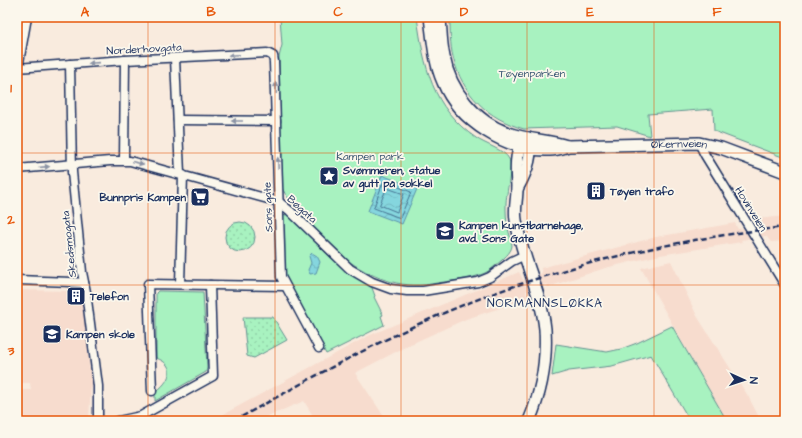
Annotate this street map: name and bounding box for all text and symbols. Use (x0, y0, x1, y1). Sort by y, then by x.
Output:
text: A (81, 3, 90, 21)
text: B (206, 3, 216, 21)
text: C (333, 3, 343, 21)
text: D (460, 3, 469, 21)
text: E (586, 3, 594, 21)
text: F (712, 3, 722, 21)
street label: Norderhovgata (106, 40, 183, 59)
one-way arrow (228, 51, 240, 58)
one-way arrow (88, 59, 100, 66)
park label: Tøyenparken (499, 66, 566, 82)
text: 1 (10, 79, 12, 97)
one-way arrow (272, 82, 279, 94)
one-way arrow (230, 118, 243, 124)
street label: Økernveien (651, 135, 709, 152)
park label: Kampen park (336, 149, 404, 164)
one-way arrow (274, 157, 281, 169)
one-way arrow (132, 160, 145, 166)
one-way arrow (38, 163, 50, 170)
place label: Svømmeren, statue av gutt på sokkel (342, 163, 441, 193)
place icon: Svømmeren, statue av gutt på sokkel (318, 165, 340, 187)
building icon: Tøyen trafo (585, 180, 607, 202)
street label: Sons gate (260, 182, 277, 232)
place label: Tøyen trafo (609, 184, 675, 201)
street label: Hovinveien (731, 184, 771, 235)
supermarket icon: Bunnpris Kampen (189, 186, 211, 208)
place label: Bunnpris Kampen (99, 190, 186, 206)
street label: Bøgata (283, 192, 320, 227)
street label: Skedsmogata (58, 209, 81, 278)
text: 2 (6, 211, 15, 229)
place label: Kampen kunstbarnehage, avd. Sons Gate (458, 218, 584, 246)
school or university icon: Kampen kunstbarnehage, avd. Sons Gate (434, 220, 456, 242)
building icon: Telefon (65, 285, 87, 307)
place label: Telefon (89, 289, 129, 304)
district label: NORMANNSLØKKA (487, 295, 603, 312)
school or university icon: Kampen skole (41, 323, 63, 345)
place label: Kampen skole (66, 327, 135, 343)
text: 3 (7, 342, 15, 360)
north arrow (724, 360, 764, 400)
text: N (746, 377, 761, 384)

